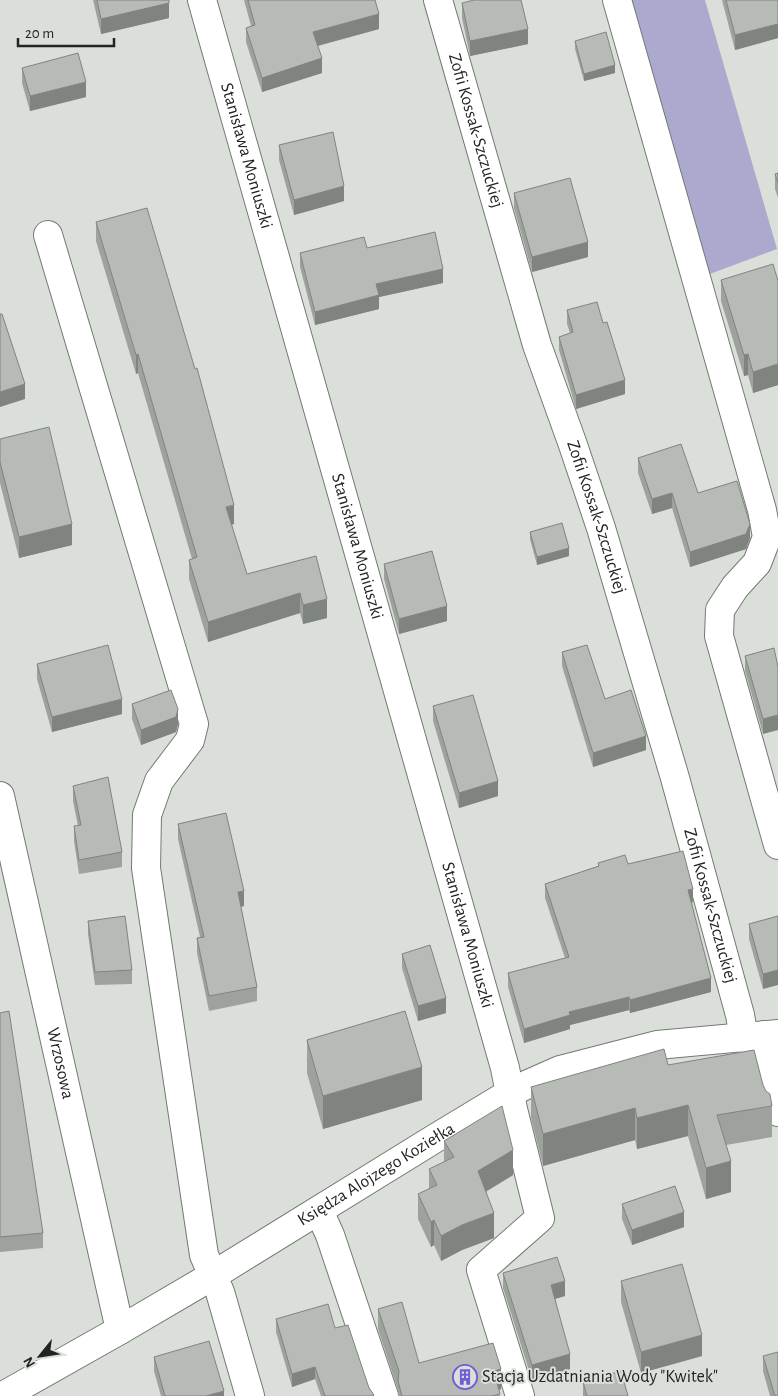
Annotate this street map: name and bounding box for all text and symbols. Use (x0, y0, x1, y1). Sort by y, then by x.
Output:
scale bar (18, 15, 114, 47)
text: 20 m (25, 26, 54, 41)
street label: Zofii Kossak-Szczuckiej (445, 51, 506, 210)
street label: Stanisława Moniuszki (217, 81, 275, 231)
street label: Zofii Kossak-Szczuckiej (563, 438, 629, 596)
street label: Stanisława Moniuszki (328, 471, 386, 621)
street label: Zofii Kossak-Szczuckiej (680, 826, 740, 985)
street label: Stanisława Moniuszki (438, 860, 497, 1010)
street label: Wrzosowa (43, 1026, 77, 1101)
street label: Księdza Alojzego Koziełka (295, 1120, 458, 1230)
north arrow (15, 1331, 65, 1381)
text: N (21, 1354, 38, 1370)
building icon: Stacja Uzdatniania Wody "Kwitek" (452, 1364, 478, 1390)
place label: Stacja Uzdatniania Wody "Kwitek" (482, 1368, 718, 1386)

